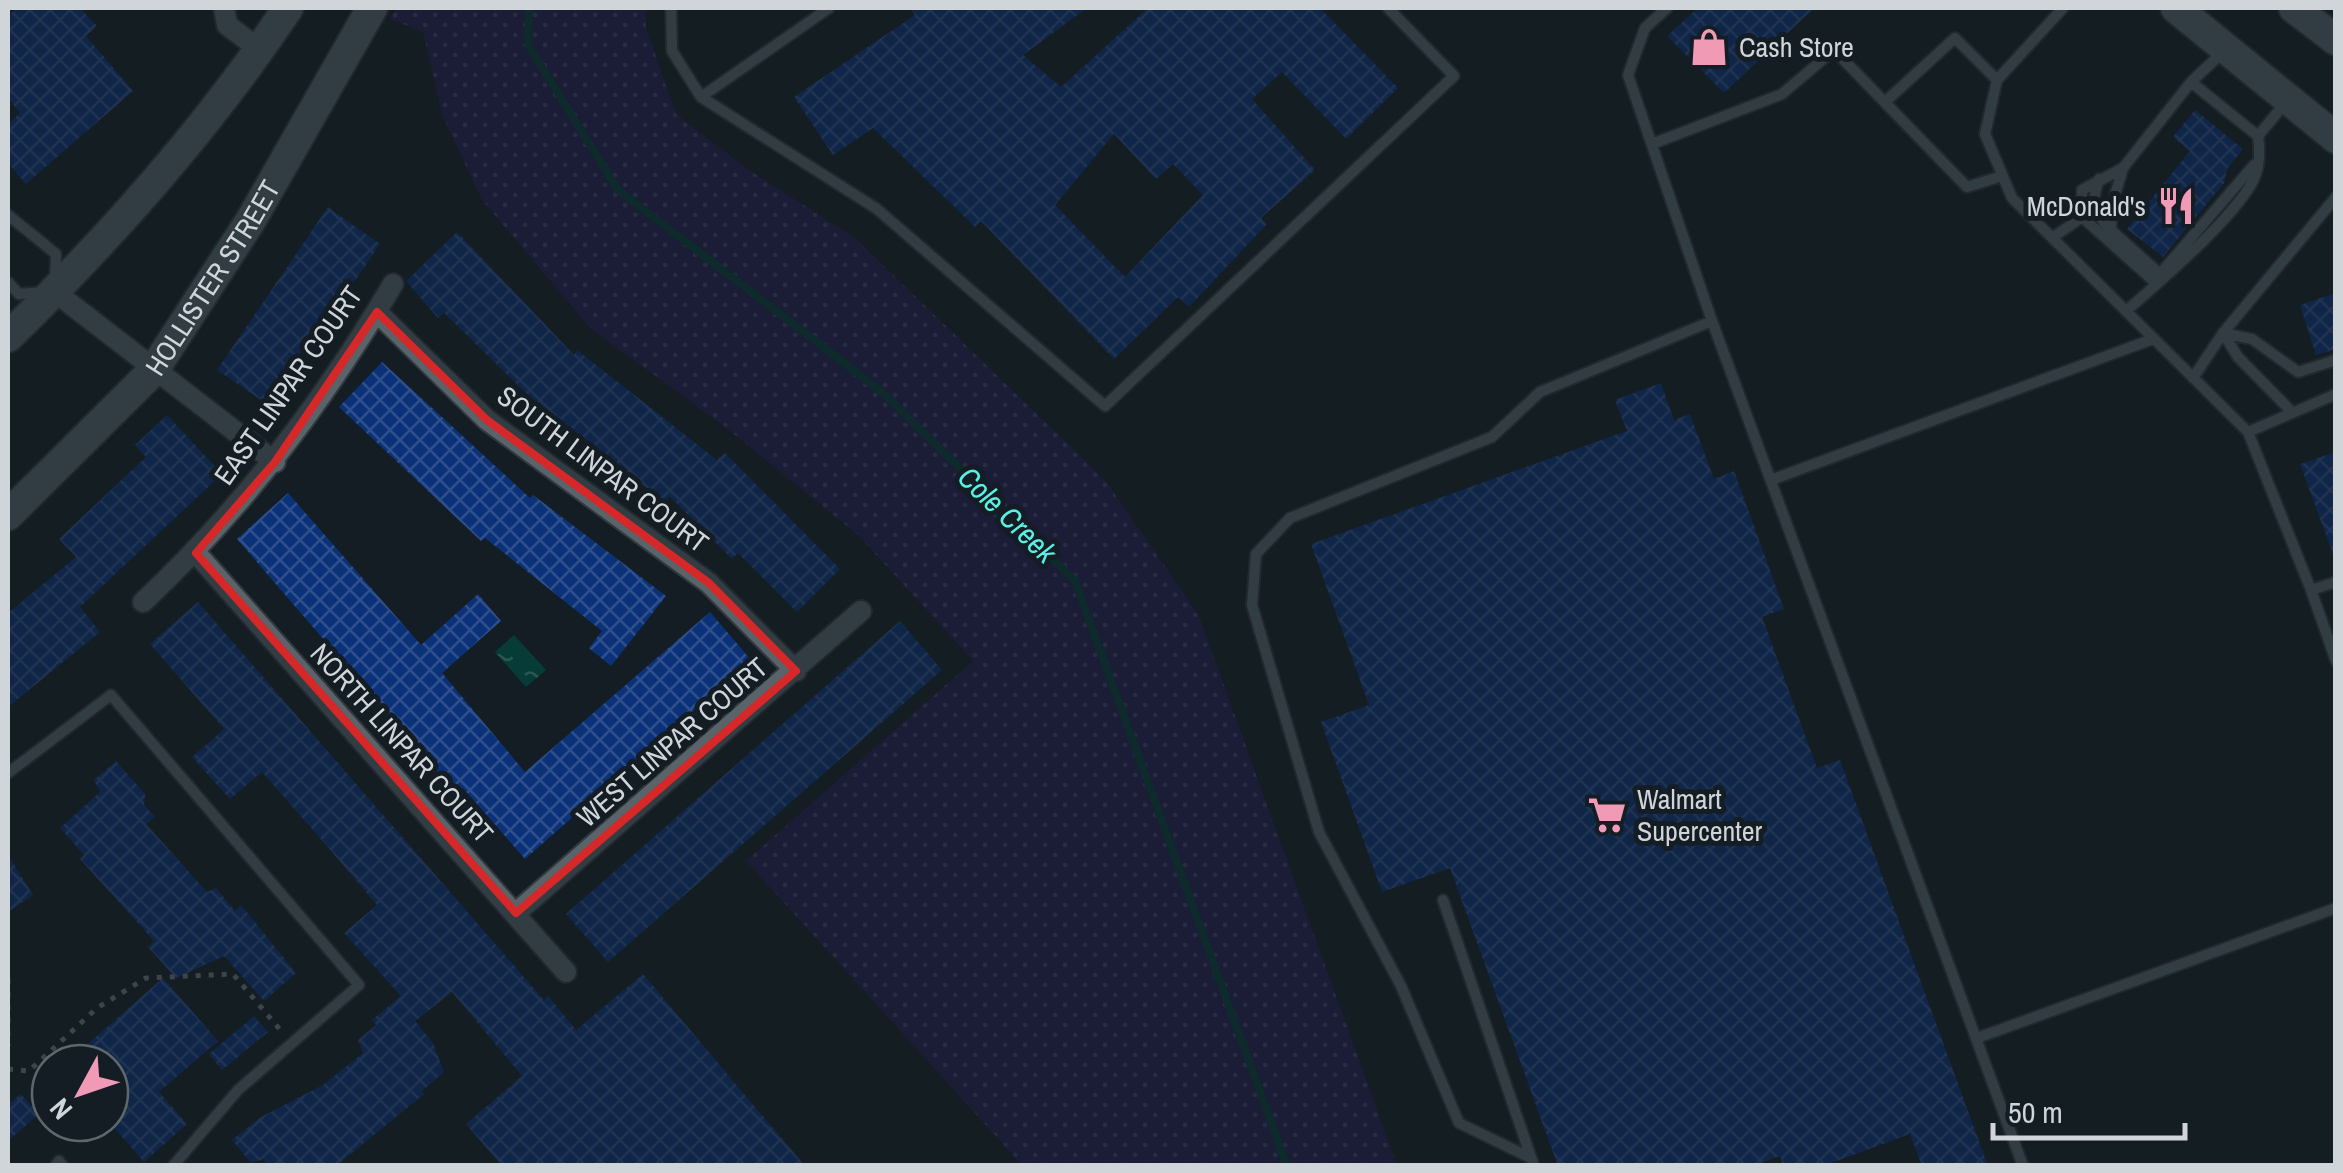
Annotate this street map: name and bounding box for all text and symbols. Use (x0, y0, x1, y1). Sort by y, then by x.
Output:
shop icon: Cash Store (1688, 26, 1730, 68)
place label: Cash Store (1739, 28, 1854, 66)
street label: HOLLISTER STREET (136, 173, 289, 383)
restaurant icon: McDonald's (2155, 185, 2197, 227)
place label: McDonald's (2027, 187, 2146, 225)
street label: EAST LINPAR COURT (205, 278, 371, 492)
street label: SOUTH LINPAR COURT (489, 377, 717, 561)
water label: Cole Creek (950, 457, 1067, 573)
street label: NORTH LINPAR COURT (302, 635, 502, 851)
street label: WEST LINPAR COURT (569, 649, 775, 835)
place label: Walmart Supercenter (1637, 780, 1762, 850)
supermarket icon: Walmart Supercenter (1586, 794, 1628, 836)
north arrow (30, 1043, 130, 1143)
scale bar (1993, 1078, 2186, 1140)
text: N (41, 1091, 81, 1128)
text: 50 m (2008, 1092, 2063, 1132)

